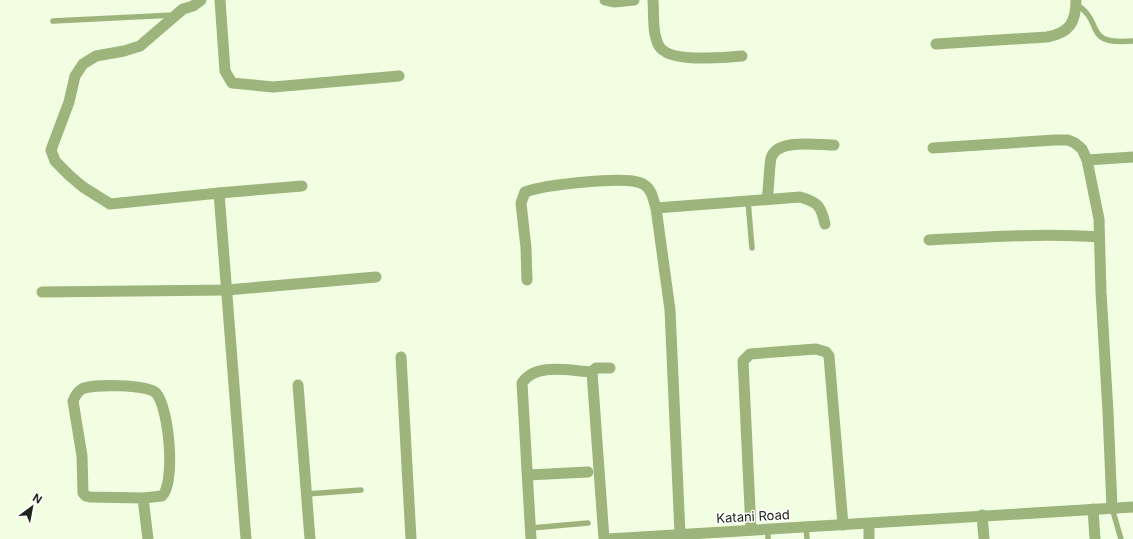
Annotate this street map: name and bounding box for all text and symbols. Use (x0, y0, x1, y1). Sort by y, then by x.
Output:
north arrow (12, 487, 52, 527)
text: N (30, 490, 45, 507)
street label: Katani Road (716, 506, 790, 526)

